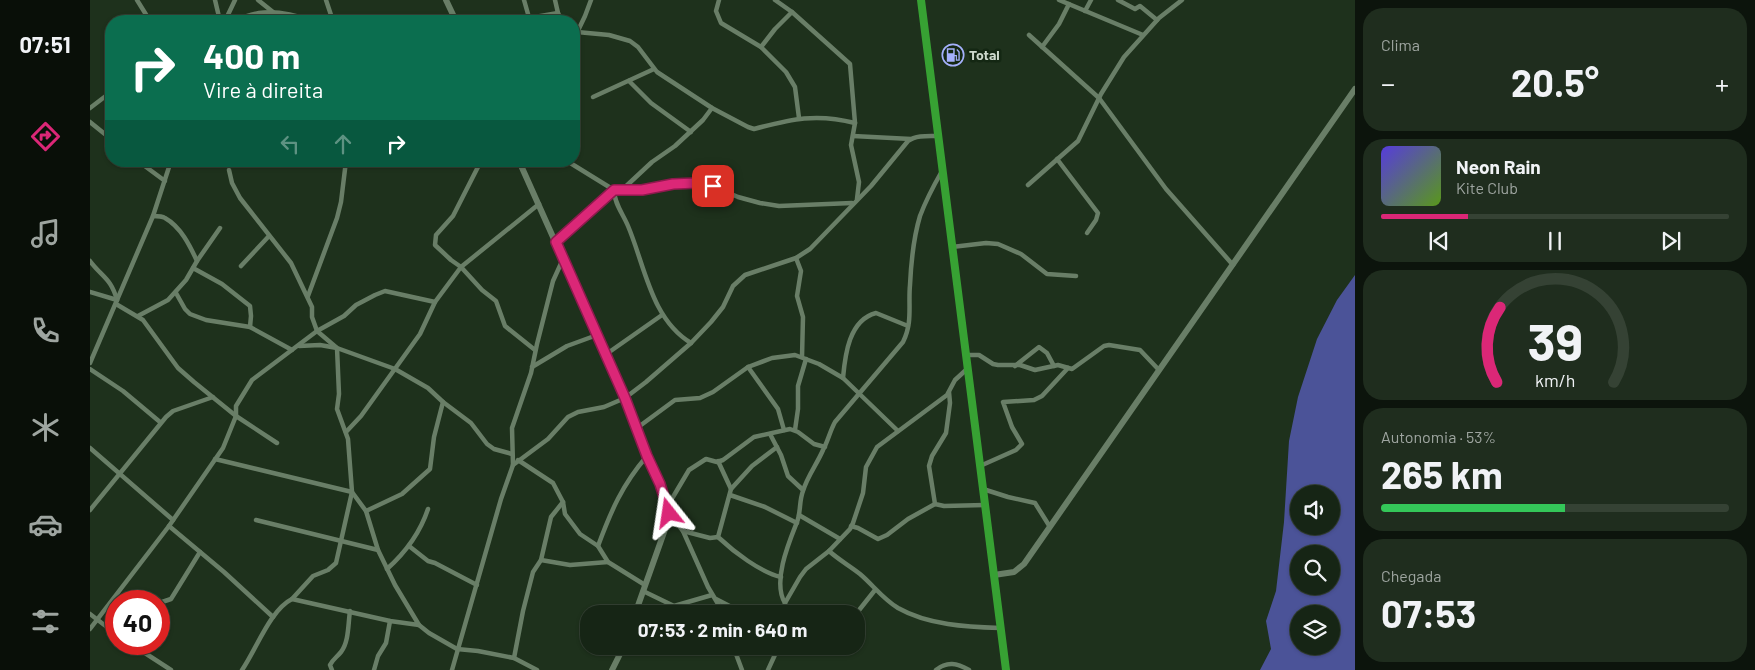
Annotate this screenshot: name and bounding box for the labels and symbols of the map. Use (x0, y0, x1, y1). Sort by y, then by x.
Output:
fuel station icon: Total (941, 43, 965, 67)
place label: Total (969, 46, 1000, 63)
pin (692, 165, 734, 207)
position arrow (642, 486, 694, 538)
speed limit sign: 40 (105, 590, 170, 655)

